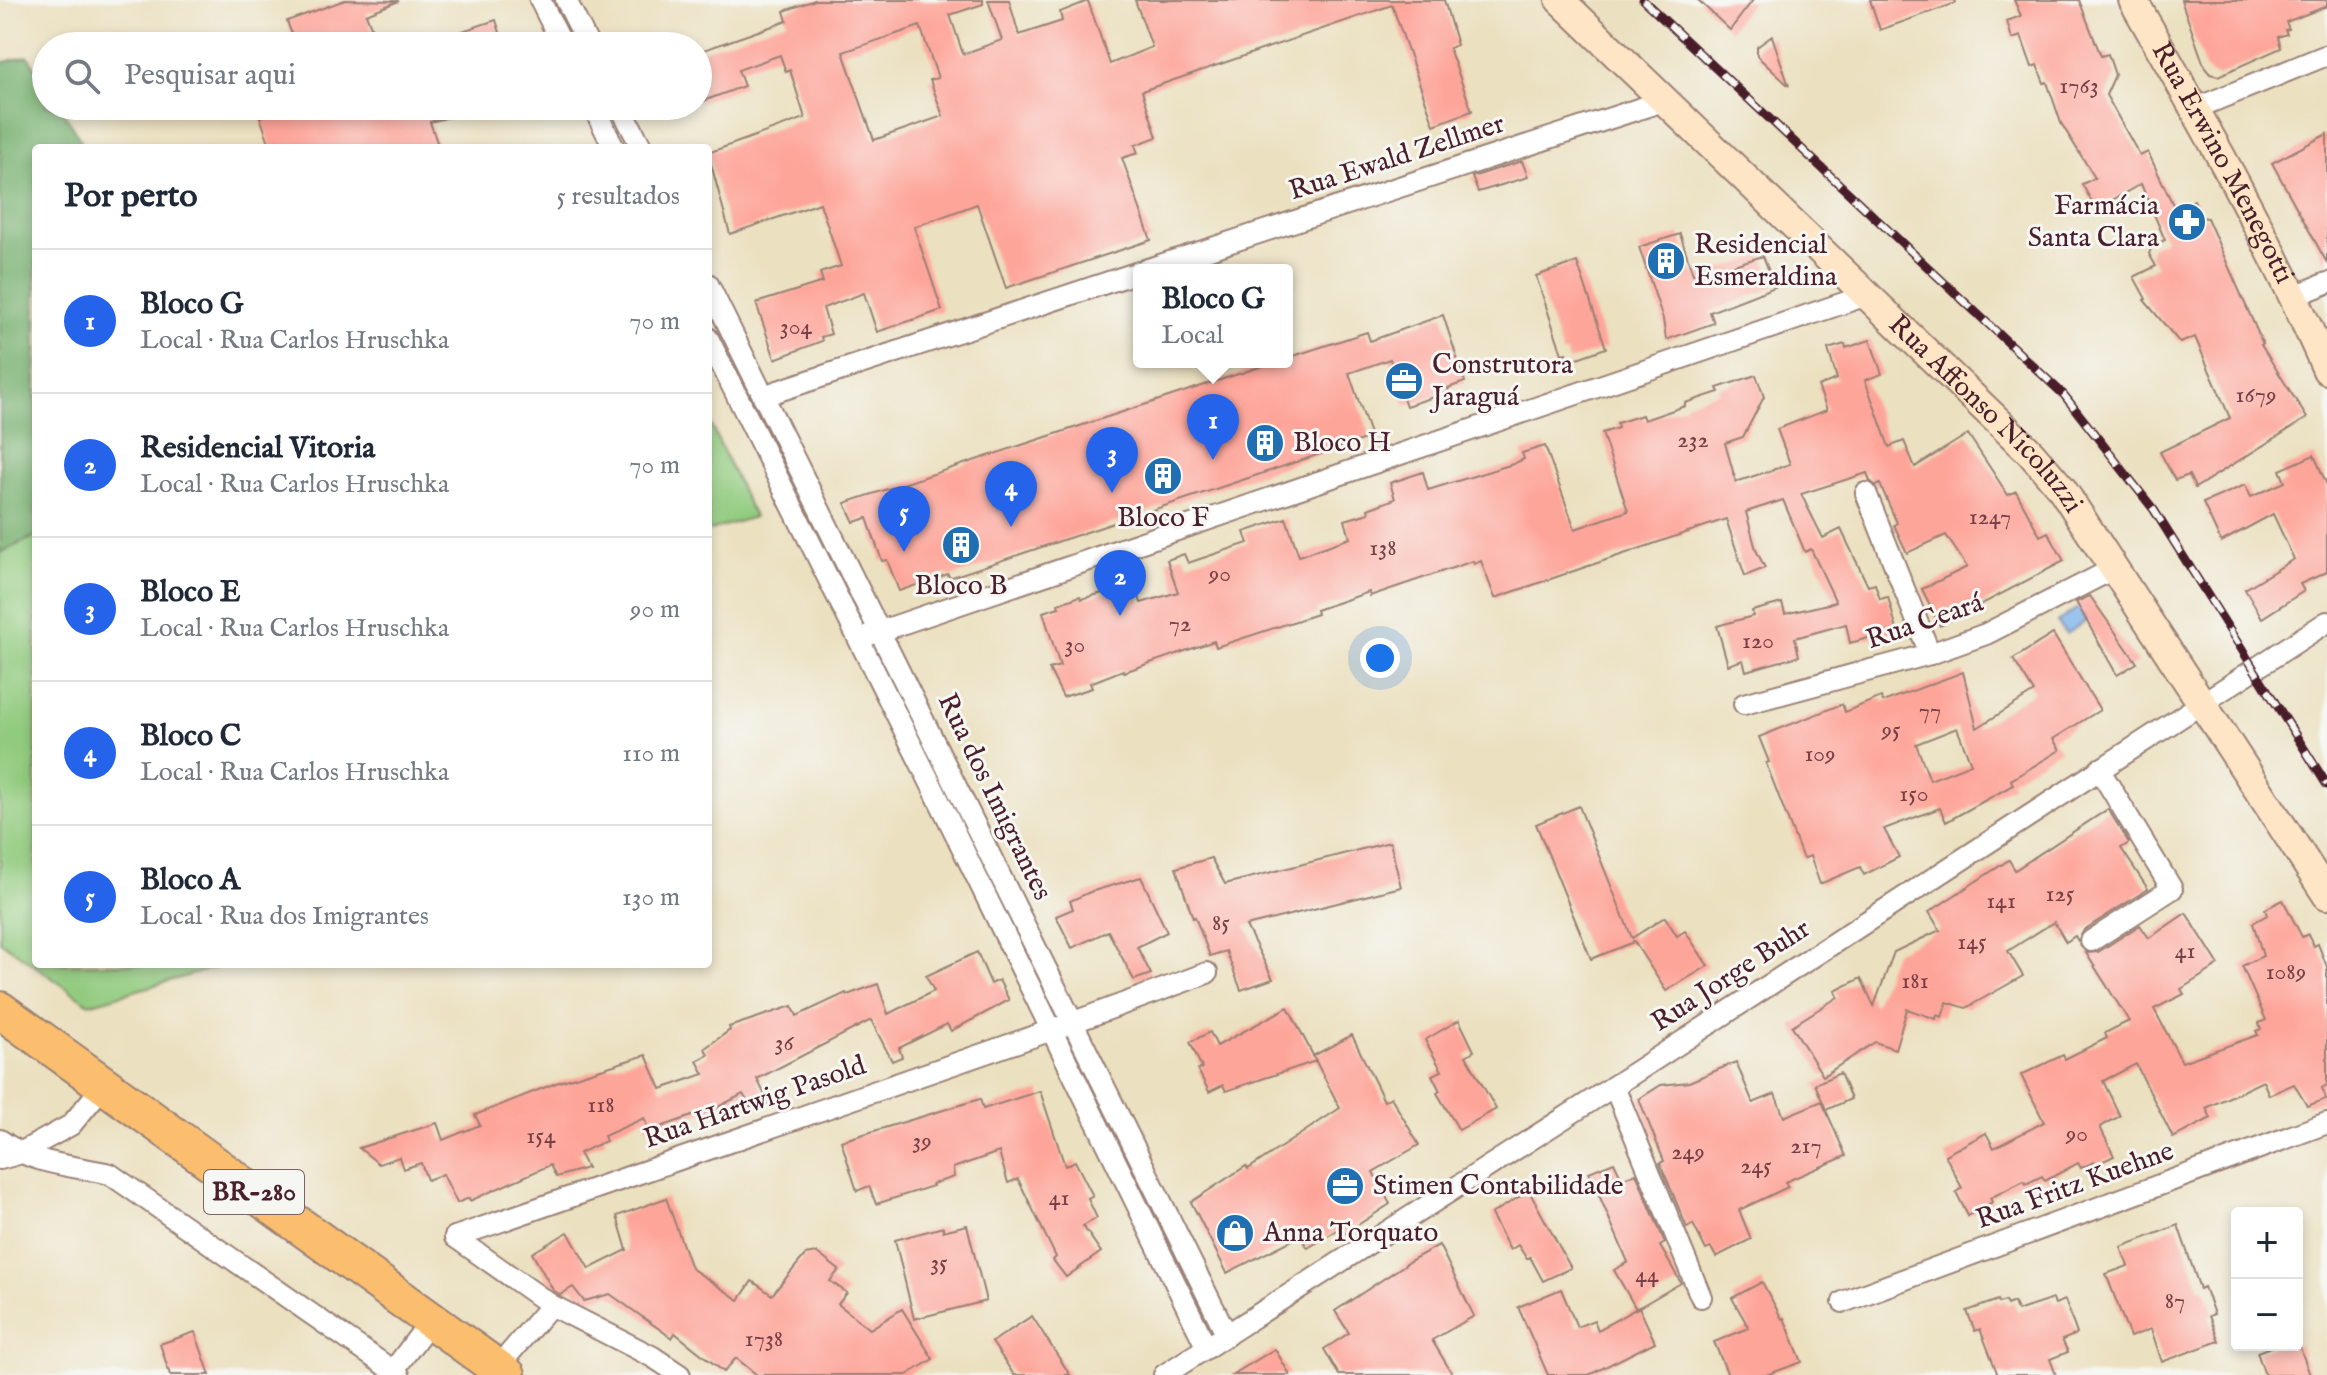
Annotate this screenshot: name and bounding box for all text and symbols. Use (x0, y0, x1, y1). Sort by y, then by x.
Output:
search box (32, 32, 712, 120)
street label: Rua Erwino Menegotti (2143, 36, 2302, 289)
icon: search (60, 54, 104, 98)
text: Pesquisar aqui (124, 57, 296, 95)
house number: 1763 (2059, 71, 2099, 102)
street label: Rua Ewald Zellmer (1285, 107, 1509, 209)
text: Por perto (64, 175, 198, 218)
text: 5 resultados (557, 180, 680, 213)
place label: Farmácia Santa Clara (2028, 189, 2160, 256)
pharmacy icon: Farmácia Santa Clara (2166, 201, 2208, 243)
place label: Residencial Esmeraldina (1694, 228, 1838, 295)
building icon: Residencial Esmeraldina (1645, 240, 1687, 282)
popup (1133, 264, 1293, 368)
text: Bloco G (1161, 281, 1265, 319)
text: Bloco G (140, 286, 244, 324)
text: 1 (85, 305, 95, 338)
text: 70 m (629, 305, 680, 338)
street label: Rua Affonso Nicoluzzi (1881, 307, 2090, 520)
house number: 304 (780, 312, 812, 343)
text: Local (1161, 319, 1224, 352)
text: Local · Rua Carlos Hruschka (140, 324, 449, 357)
place label: Construtora Jaraguá (1429, 348, 1574, 415)
office icon: Construtora Jaraguá (1383, 360, 1425, 402)
house number: 1679 (2236, 380, 2276, 411)
pin: 1 (1187, 394, 1239, 460)
building icon: Bloco H (1244, 422, 1286, 464)
house number: 232 (1677, 425, 1709, 456)
place label: Bloco H (1293, 426, 1391, 461)
pin: 3 (1086, 427, 1138, 493)
text: Residencial Vitoria (140, 430, 375, 468)
text: 2 (84, 449, 96, 482)
text: 70 m (629, 449, 680, 482)
building icon: Bloco F (1142, 455, 1184, 497)
pin: 4 (985, 461, 1037, 527)
text: Local · Rua Carlos Hruschka (140, 468, 449, 501)
pin: 5 (878, 486, 930, 552)
place label: Bloco F (1117, 501, 1209, 536)
house number: 1247 (1969, 502, 2011, 533)
building icon: Bloco B (940, 524, 982, 566)
house number: 138 (1369, 533, 1397, 564)
pin: 2 (1094, 550, 1146, 616)
house number: 90 (1208, 559, 1231, 590)
place label: Bloco B (915, 569, 1007, 604)
text: Bloco E (140, 574, 240, 612)
street label: Rua Ceará (1862, 585, 1989, 658)
text: 3 (85, 593, 95, 626)
text: 90 m (630, 593, 680, 626)
house number: 72 (1169, 609, 1191, 640)
text: Local · Rua Carlos Hruschka (140, 612, 449, 645)
house number: 120 (1742, 626, 1774, 657)
house number: 30 (1065, 630, 1085, 661)
your location (1360, 638, 1400, 678)
street label: Rua dos Imigrantes (929, 688, 1059, 906)
house number: 77 (1919, 696, 1941, 727)
house number: 95 (1880, 715, 1901, 746)
text: Bloco C (140, 718, 241, 756)
text: 4 (84, 737, 96, 770)
text: 110 m (622, 737, 680, 770)
house number: 109 (1804, 739, 1836, 770)
text: Local · Rua Carlos Hruschka (140, 756, 449, 789)
house number: 150 (1899, 779, 1929, 810)
text: Bloco A (140, 862, 240, 900)
house number: 125 (2046, 879, 2075, 910)
text: 5 (85, 881, 95, 914)
text: 130 m (622, 881, 680, 914)
house number: 141 (1986, 886, 2016, 917)
text: Local · Rua dos Imigrantes (140, 900, 429, 933)
house number: 85 (1212, 908, 1230, 939)
street label: Rua Jorge Buhr (1645, 912, 1817, 1040)
house number: 145 (1957, 927, 1987, 958)
house number: 41 (2175, 936, 2195, 967)
house number: 1089 (2266, 957, 2306, 988)
house number: 181 (1901, 966, 1929, 997)
house number: 36 (774, 1028, 794, 1059)
street label: Rua Hartwig Pasold (639, 1049, 871, 1157)
house number: 118 (587, 1090, 615, 1121)
house number: 90 (2065, 1119, 2088, 1150)
house number: 154 (526, 1121, 556, 1152)
house number: 39 (912, 1126, 932, 1157)
house number: 217 (1790, 1131, 1822, 1162)
street label: Rua Fritz Kuehne (1971, 1134, 2179, 1238)
house number: 249 (1671, 1137, 1705, 1168)
house number: 245 (1740, 1151, 1772, 1182)
office icon: Stimen Contabilidade (1324, 1165, 1366, 1207)
place label: Stimen Contabilidade (1373, 1169, 1624, 1204)
road number: BR-280 (204, 1170, 304, 1214)
house number: 41 (1049, 1183, 1069, 1214)
map controls (2231, 1207, 2303, 1351)
button: + (2231, 1207, 2303, 1279)
shop icon: Anna Torquato (1214, 1212, 1256, 1254)
place label: Anna Torquato (1262, 1216, 1438, 1251)
house number: 35 (930, 1248, 948, 1279)
house number: 44 (1635, 1260, 1659, 1291)
button: − (2231, 1279, 2303, 1351)
house number: 87 (2165, 1286, 2185, 1317)
house number: 1738 (745, 1324, 783, 1355)

